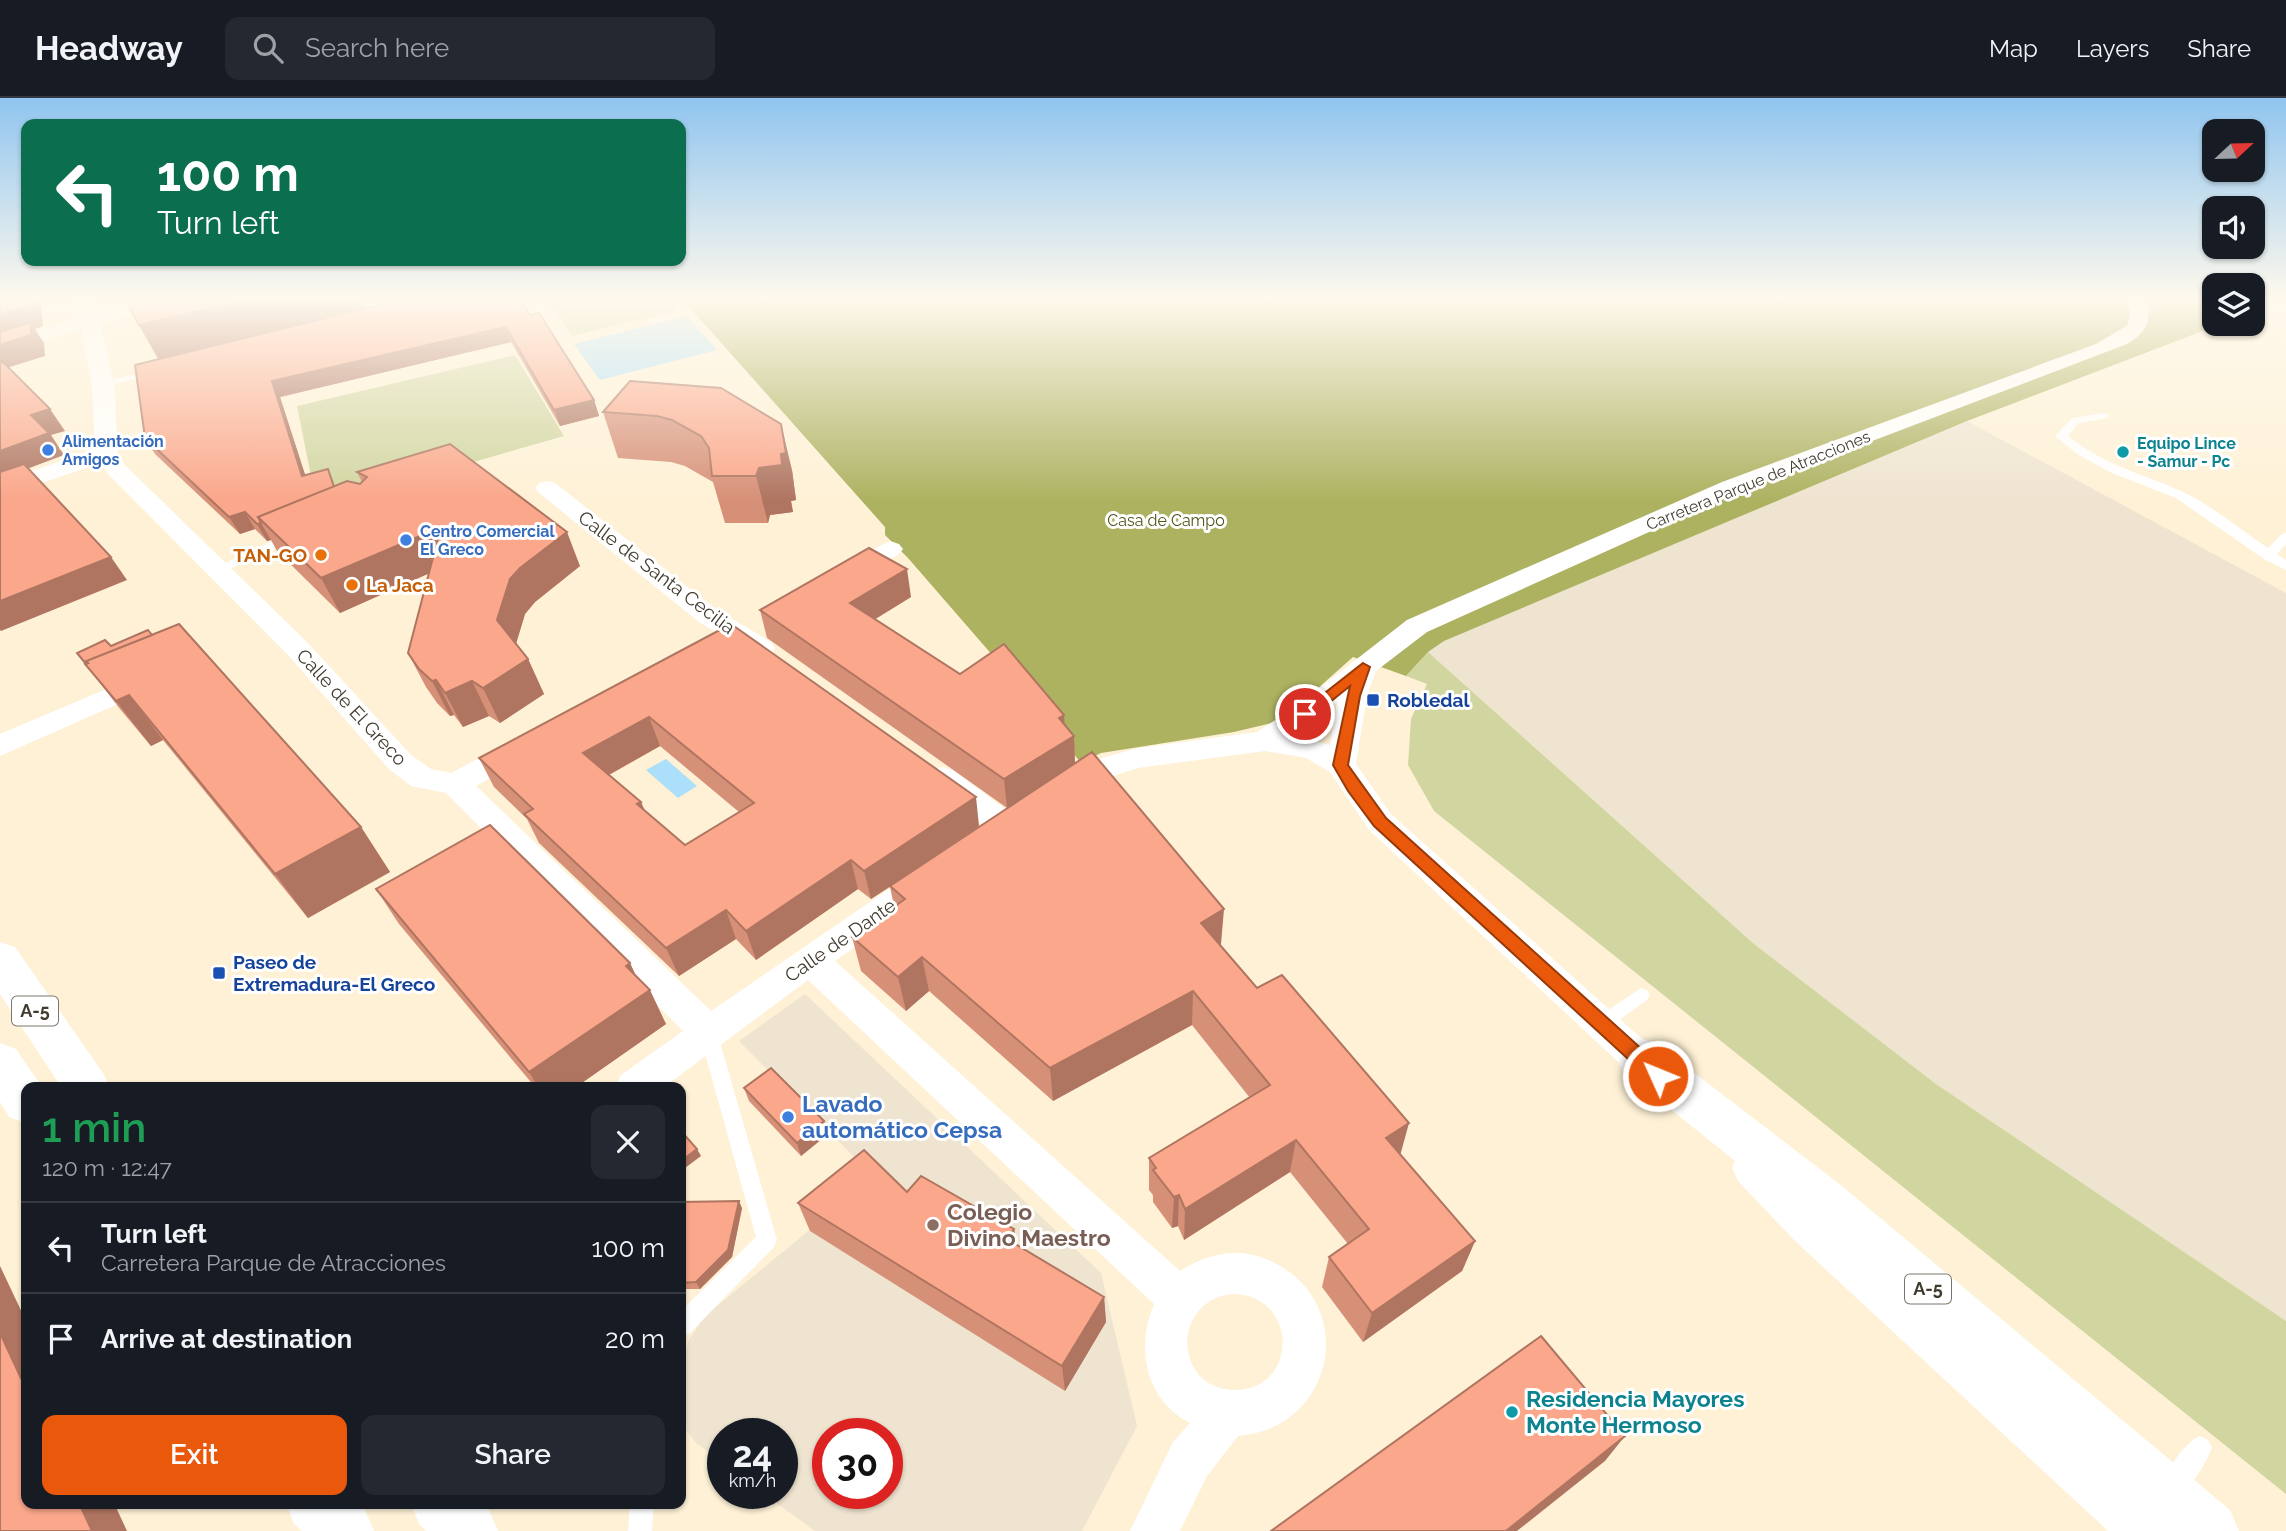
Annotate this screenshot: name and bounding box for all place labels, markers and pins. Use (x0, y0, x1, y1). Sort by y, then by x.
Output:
place label: Alimentación Amigos (62, 432, 164, 469)
place label: Equipo Lince - Samur - Pc (2137, 434, 2236, 471)
marker: Alimentación Amigos (40, 442, 56, 458)
marker: Equipo Lince - Samur - Pc (2115, 444, 2131, 460)
place label: Centro Comercial El Greco (420, 522, 555, 559)
marker: Centro Comercial El Greco (398, 532, 414, 548)
place label: TAN-GO (233, 544, 307, 566)
marker: TAN-GO (313, 547, 329, 563)
place label: La Jaca (366, 574, 434, 596)
marker: La Jaca (344, 577, 360, 593)
pin (1275, 684, 1335, 744)
place label: Robledal (1387, 689, 1470, 711)
marker: Robledal (1365, 692, 1381, 708)
place label: Paseo de Extremadura-El Greco (233, 951, 435, 995)
marker: Paseo de Extremadura-El Greco (211, 965, 227, 981)
place label: Lavado automático Cepsa (802, 1090, 1002, 1143)
marker: Lavado automático Cepsa (780, 1109, 796, 1125)
place label: Colegio Divino Maestro (947, 1198, 1111, 1251)
marker: Colegio Divino Maestro (925, 1217, 941, 1233)
place label: Residencia Mayores Monte Hermoso (1526, 1385, 1745, 1438)
marker: Residencia Mayores Monte Hermoso (1504, 1404, 1520, 1420)

